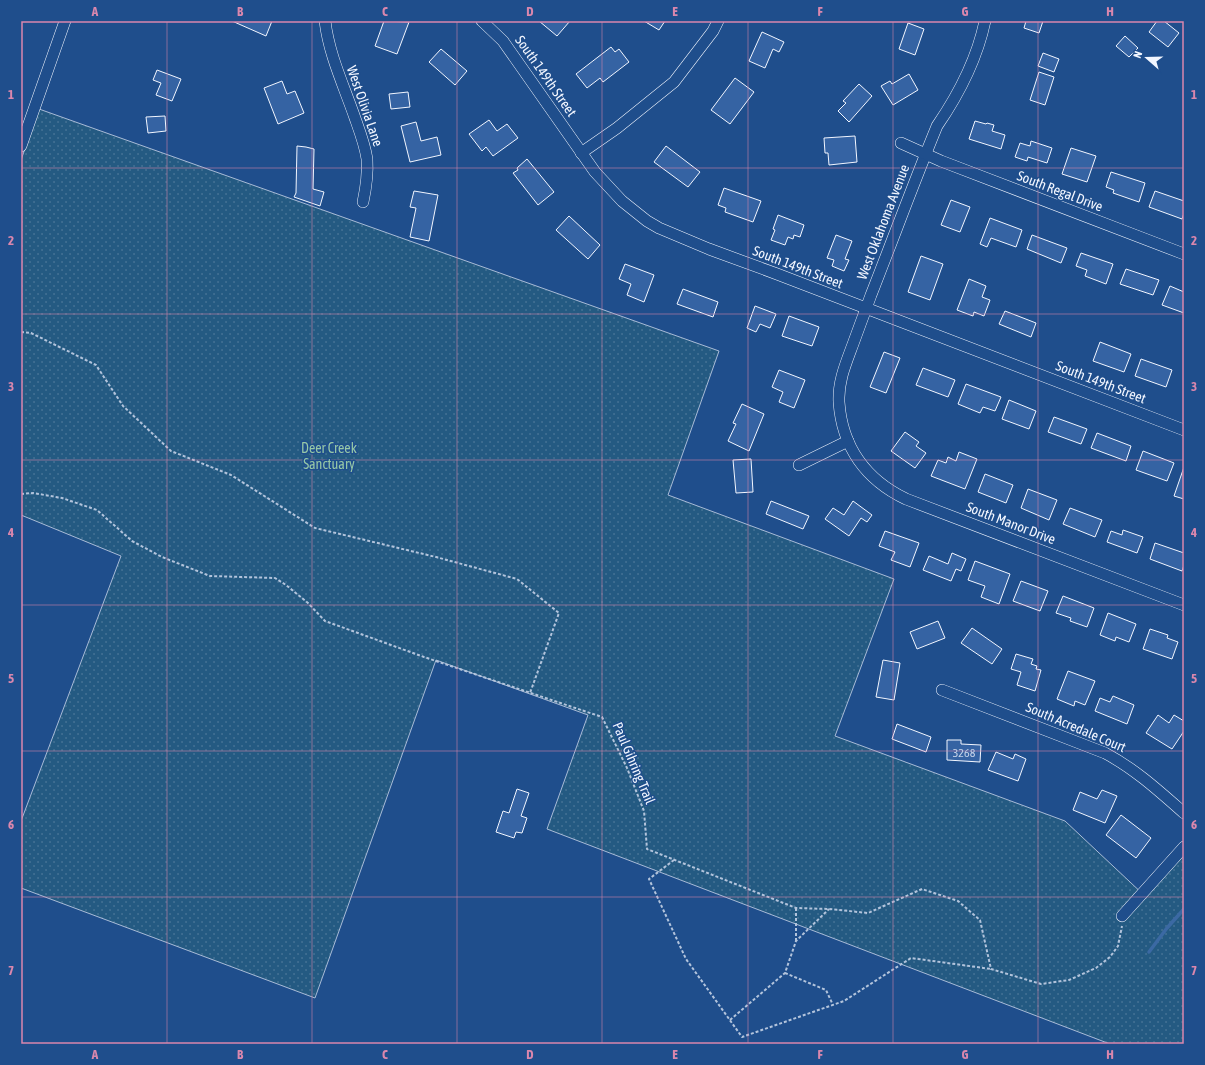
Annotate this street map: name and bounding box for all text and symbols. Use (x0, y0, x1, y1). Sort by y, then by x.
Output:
text: A (91, 4, 99, 19)
text: B (237, 4, 244, 19)
text: C (382, 4, 388, 19)
text: D (526, 4, 534, 19)
text: E (672, 4, 678, 19)
text: F (817, 4, 823, 19)
text: G (962, 4, 969, 19)
text: H (1106, 4, 1114, 19)
street label: South 149th Street (512, 32, 580, 120)
north arrow (1127, 38, 1167, 78)
text: N (1131, 49, 1144, 60)
street label: West Olivia Lane (344, 63, 386, 149)
text: 1 (8, 87, 14, 102)
text: 1 (1191, 87, 1197, 102)
street label: West Oklahoma Avenue (854, 162, 912, 282)
street label: South Regal Drive (1015, 167, 1105, 215)
text: 2 (8, 233, 14, 248)
text: 2 (1191, 233, 1197, 248)
street label: South 149th Street (751, 242, 845, 292)
street label: South 149th Street (1054, 357, 1148, 407)
text: 3 (8, 379, 14, 394)
text: 3 (1191, 379, 1197, 394)
park label: Deer Creek Sanctuary (301, 440, 357, 472)
street label: South Manor Drive (964, 499, 1058, 547)
text: 4 (7, 525, 14, 540)
text: 4 (1190, 525, 1197, 540)
text: 5 (8, 671, 14, 686)
text: 5 (1191, 671, 1197, 686)
street label: South Acredale Court (1024, 699, 1128, 755)
street label: Paul Gihring Trail (610, 720, 659, 807)
house number: 3268 (953, 746, 976, 760)
text: 6 (8, 817, 14, 832)
text: 6 (1191, 817, 1197, 832)
text: 7 (8, 963, 14, 978)
text: 7 (1191, 963, 1197, 978)
text: A (91, 1047, 99, 1062)
text: B (237, 1047, 244, 1062)
text: C (382, 1047, 388, 1062)
text: D (526, 1047, 534, 1062)
text: E (672, 1047, 678, 1062)
text: F (817, 1047, 823, 1062)
text: G (962, 1047, 969, 1062)
text: H (1106, 1047, 1114, 1062)

